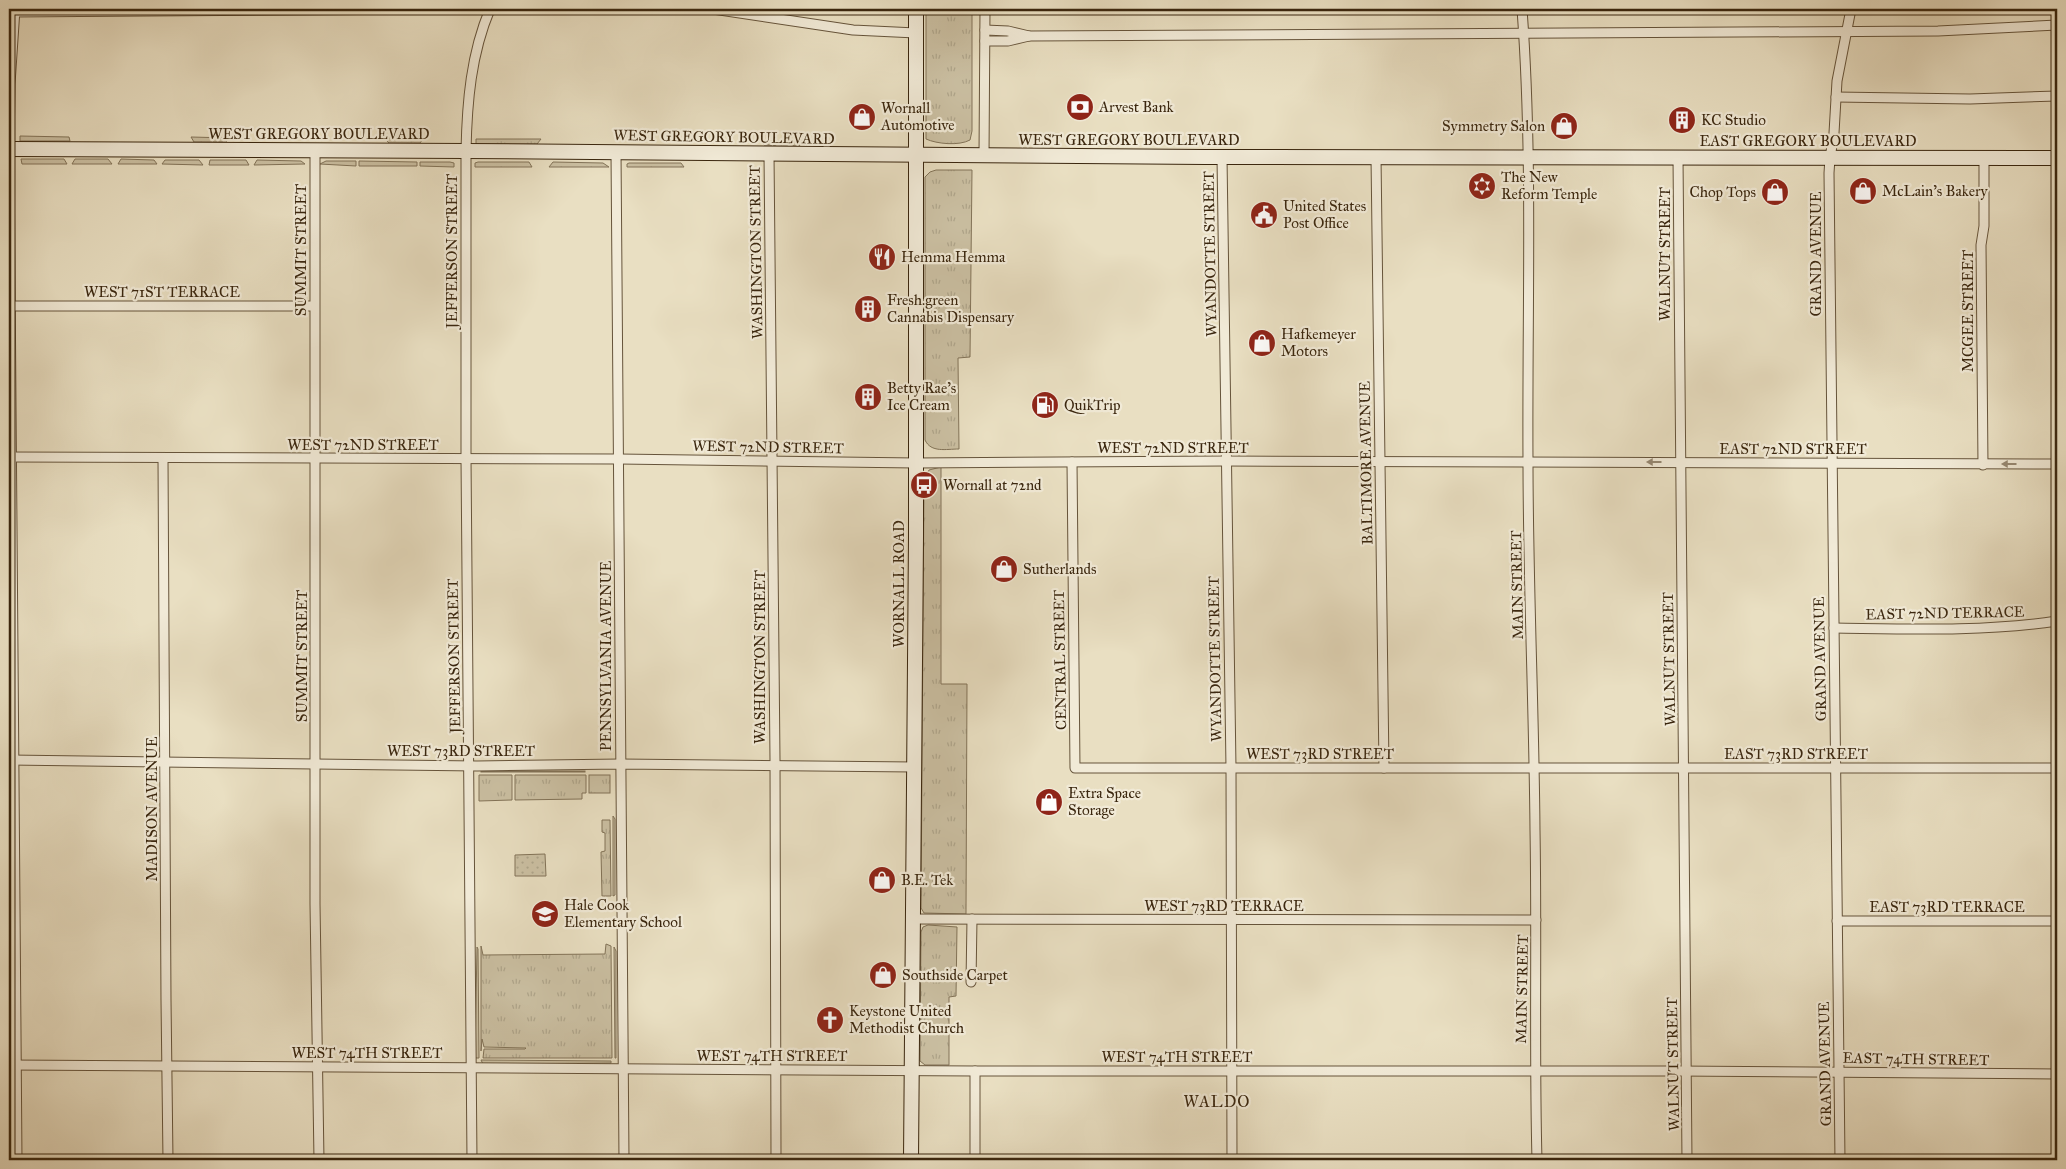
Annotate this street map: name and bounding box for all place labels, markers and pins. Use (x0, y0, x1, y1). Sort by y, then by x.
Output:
bank icon: Arvest Bank (1065, 92, 1095, 122)
place label: Arvest Bank (1098, 98, 1174, 116)
place label: Wornall Automotive (880, 99, 955, 134)
shop icon: Wornall Automotive (847, 102, 877, 132)
building icon: KC Studio (1667, 105, 1697, 135)
shop icon: Symmetry Salon (1549, 111, 1579, 141)
place label: KC Studio (1701, 111, 1766, 129)
place label: Symmetry Salon (1442, 117, 1545, 135)
place label: The New Reform Temple (1501, 168, 1597, 203)
synagogue icon: The New Reform Temple (1467, 171, 1497, 201)
shop icon: McLain's Bakery (1848, 176, 1878, 206)
shop icon: Chop Tops (1760, 177, 1790, 207)
place label: McLain's Bakery (1882, 182, 1989, 200)
place label: Chop Tops (1689, 183, 1756, 201)
place label: United States Post Office (1283, 197, 1366, 232)
public building icon: United States Post Office (1249, 200, 1279, 230)
restaurant icon: Hemma Hemma (867, 242, 897, 272)
place label: Hemma Hemma (901, 248, 1006, 266)
place label: Fresh.green Cannabis Dispensary (887, 291, 1015, 326)
building icon: Fresh.green Cannabis Dispensary (853, 294, 883, 324)
place label: Hafkemeyer Motors (1281, 325, 1356, 360)
shop icon: Hafkemeyer Motors (1247, 328, 1277, 358)
place label: Betty Rae's Ice Cream (887, 379, 956, 414)
building icon: Betty Rae's Ice Cream (853, 382, 883, 412)
fuel station icon: QuikTrip (1030, 390, 1060, 420)
place label: QuikTrip (1064, 396, 1121, 414)
bus stop icon: Wornall at 72nd (909, 470, 939, 500)
place label: Wornall at 72nd (943, 476, 1042, 494)
shop icon: Sutherlands (989, 554, 1019, 584)
place label: Sutherlands (1023, 560, 1097, 578)
place label: Extra Space Storage (1068, 784, 1141, 819)
shop icon: Extra Space Storage (1034, 787, 1064, 817)
shop icon: B.E. Tek (867, 865, 897, 895)
place label: B.E. Tek (901, 871, 953, 889)
place label: Hale Cook Elementary School (564, 896, 683, 931)
school or university icon: Hale Cook Elementary School (530, 899, 560, 929)
shop icon: Southside Carpet (868, 960, 898, 990)
place label: Southside Carpet (902, 966, 1008, 984)
place label: Keystone United Methodist Church (849, 1002, 965, 1037)
church icon: Keystone United Methodist Church (815, 1005, 845, 1035)

